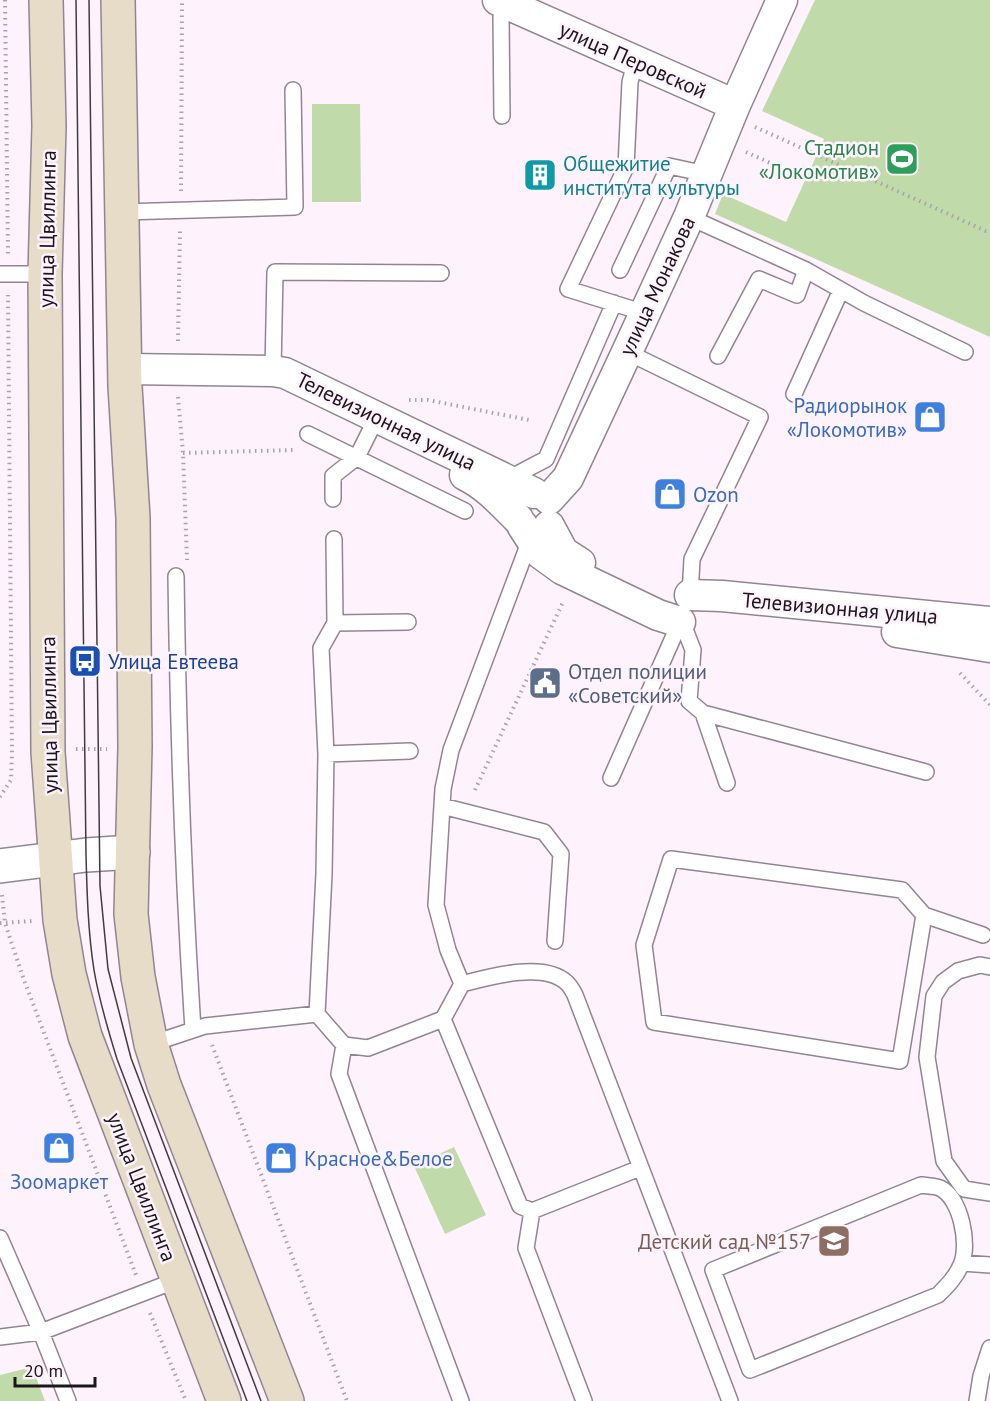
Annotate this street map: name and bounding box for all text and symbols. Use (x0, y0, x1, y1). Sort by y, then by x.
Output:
street label: улица Перовской (555, 15, 711, 105)
place label: Стадион «Локомотив» (759, 134, 879, 185)
sports icon: Стадион «Локомотив» (884, 141, 920, 177)
street label: улица Цвиллинга (32, 150, 62, 308)
place label: Общежитие института культуры (563, 150, 740, 201)
building icon: Общежитие института культуры (522, 157, 558, 193)
street label: улица Монакова (613, 212, 701, 360)
street label: Телевизионная улица (292, 366, 480, 476)
place label: Радиорынок «Локомотив» (787, 392, 907, 443)
shop icon: Радиорынок «Локомотив» (912, 399, 948, 435)
shop icon: Ozon (652, 476, 688, 512)
place label: Ozon (693, 481, 739, 508)
street label: Телевизионная улица (741, 586, 939, 630)
street label: улица Цвиллинга (34, 636, 64, 794)
bus stop icon: Улица Евтеева (67, 643, 103, 679)
place label: Улица Евтеева (108, 648, 239, 675)
place label: Отдел полиции «Советский» (568, 658, 707, 709)
public building icon: Отдел полиции «Советский» (527, 665, 563, 701)
street label: улица Цвиллинга (101, 1109, 183, 1265)
shop icon: Зоомаркет (41, 1130, 77, 1166)
shop icon: Красное&Белое (263, 1140, 299, 1176)
place label: Красное&Белое (304, 1145, 453, 1172)
place label: Зоомаркет (10, 1168, 109, 1195)
school or university icon: Детский сад №157 (816, 1223, 852, 1259)
place label: Детский сад №157 (638, 1228, 811, 1255)
scale bar (15, 1350, 94, 1388)
text: 20 m (24, 1359, 63, 1382)

